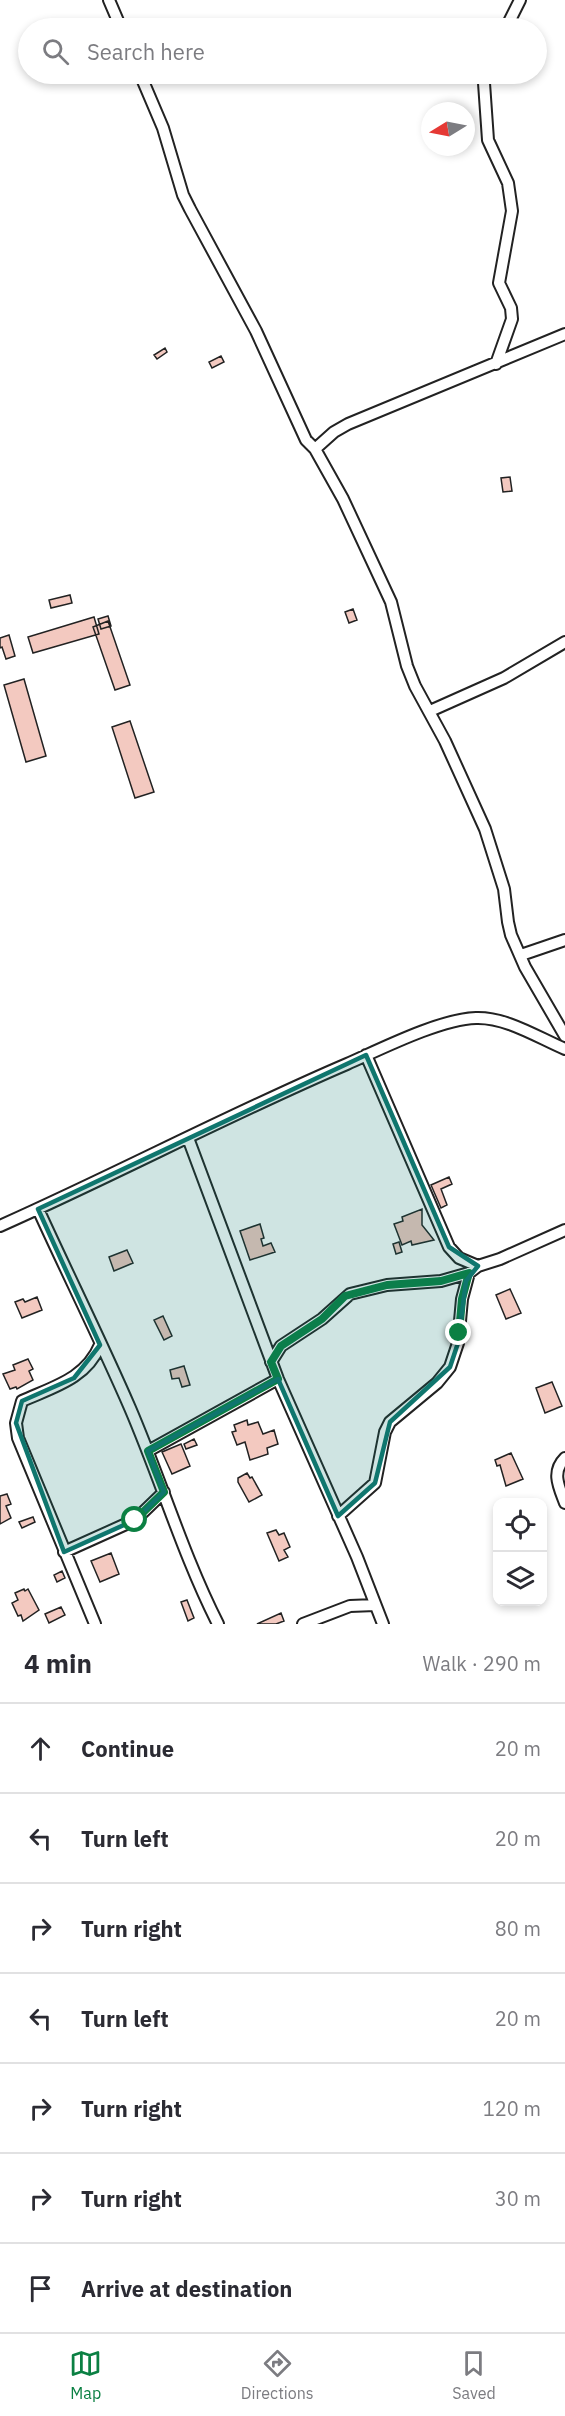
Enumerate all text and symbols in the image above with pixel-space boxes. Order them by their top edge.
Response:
search box [18,18,547,84]
icon: search [39,35,72,68]
text: Search here [87,37,205,66]
north arrow [421,102,475,156]
route end [445,1319,471,1345]
map controls [493,1498,547,1606]
button: locate [493,1498,547,1552]
route start [121,1506,147,1532]
button: layers [493,1552,547,1606]
text: 4 min [24,1646,92,1680]
text: Walk · 290 m [423,1650,541,1677]
icon: ahead [24,1732,57,1765]
text: Continue [81,1734,174,1763]
text: 20 m [495,1735,541,1762]
icon: left [24,1822,57,1855]
text: Turn left [81,1824,169,1853]
text: 20 m [495,1825,541,1852]
icon: right [24,1912,57,1945]
text: Turn right [81,1914,182,1943]
text: 80 m [495,1915,541,1942]
icon: left [24,2002,57,2035]
text: Turn left [81,2004,169,2033]
text: 20 m [495,2005,541,2032]
icon: right [24,2092,57,2125]
text: Turn right [81,2094,182,2123]
text: 120 m [483,2095,541,2122]
icon: right [24,2182,57,2215]
text: Turn right [81,2184,182,2213]
text: 30 m [495,2185,541,2212]
icon: arrive [24,2272,57,2305]
text: Arrive at destination [81,2274,292,2303]
tab: Map [69,2347,102,2403]
tab: Directions [241,2347,314,2403]
tab: Saved [452,2347,496,2403]

